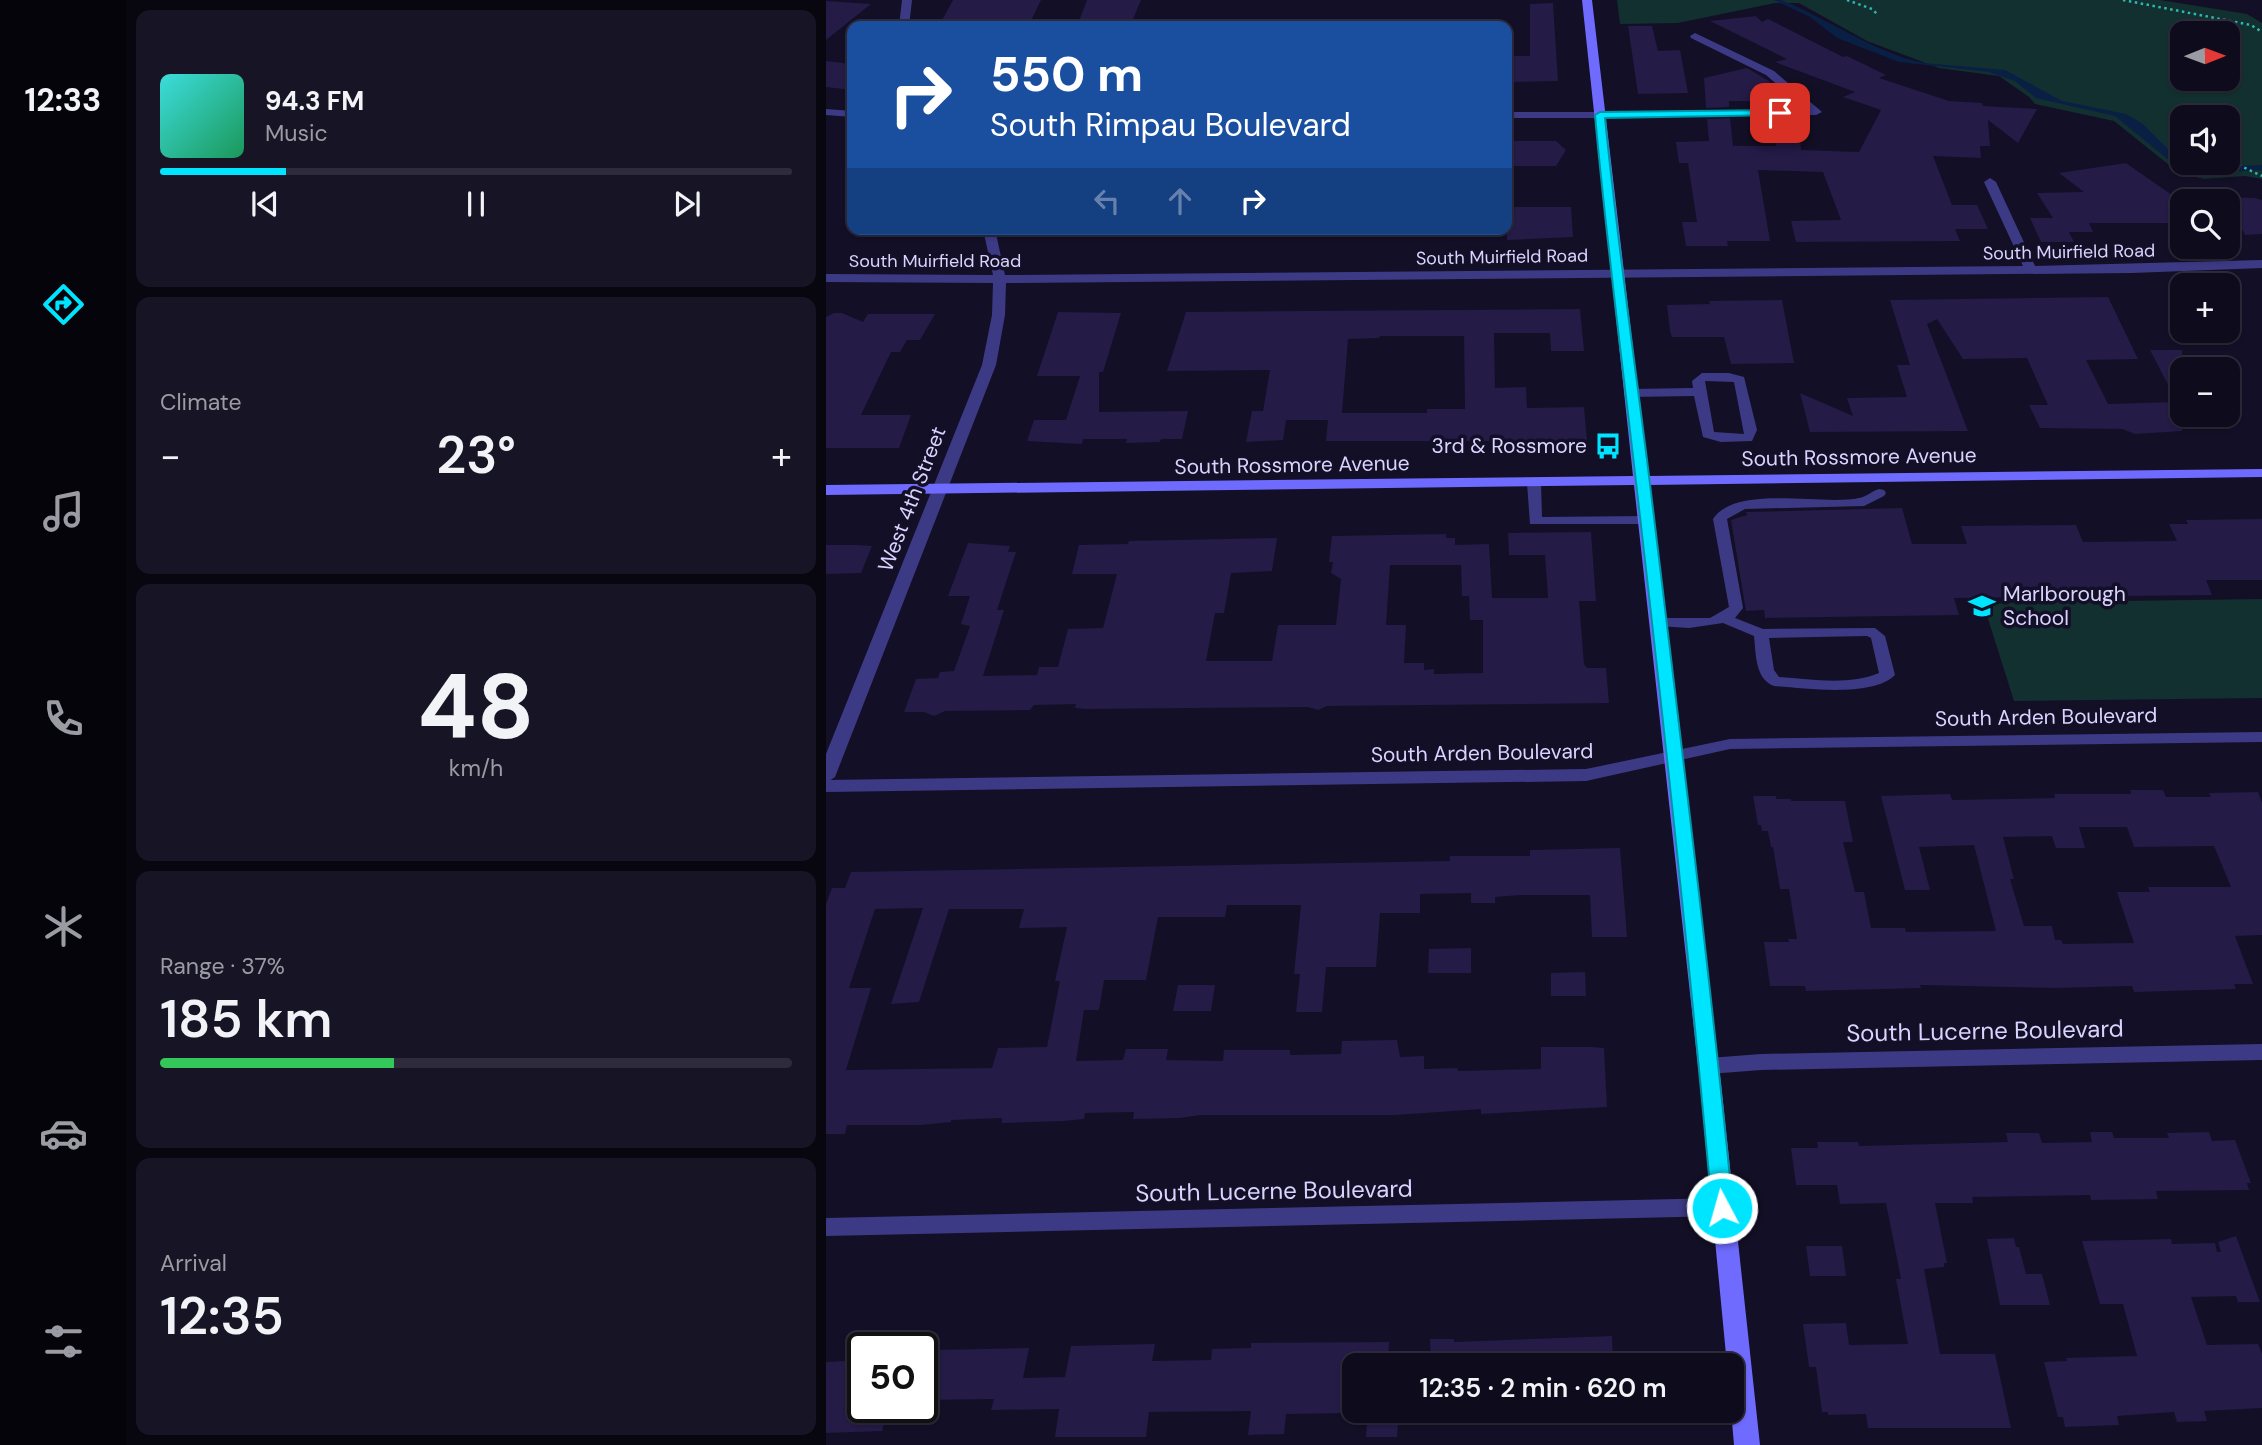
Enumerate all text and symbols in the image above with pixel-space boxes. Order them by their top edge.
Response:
north arrow [2170,21,2240,91]
map controls [2170,21,2240,427]
text: 550 m [990,42,1143,106]
icon: right [875,49,966,140]
text: 12:33 [25,79,101,121]
pin [1750,83,1810,143]
text: 94.3 FM [265,84,364,118]
icon: arrive [1761,94,1799,132]
text: South Rimpau Boulevard [990,104,1351,146]
button: sound [2170,105,2240,175]
text: Music [265,118,328,148]
icon: left [1088,182,1126,220]
icon: ahead [1161,182,1199,220]
icon: right [1234,182,1272,220]
icon: previous [246,185,284,223]
icon: pause [457,185,495,223]
icon: next [668,185,706,223]
button: search [2170,189,2240,259]
street label: South Muirfield Road [1983,238,2155,266]
street label: South Muirfield Road [1416,243,1588,271]
street label: South Muirfield Road [849,249,1021,273]
button: + [2170,273,2240,343]
icon: directions [39,280,88,329]
button: − [2170,357,2240,427]
text: Climate [160,387,242,417]
text: 23° [436,421,516,489]
street label: West 4th Street [871,422,953,576]
text: − [160,431,181,481]
text: + [771,431,792,481]
bus stop icon: 3rd & Rossmore [1593,431,1623,461]
place label: 3rd & Rossmore [1432,432,1587,460]
street label: South Rossmore Avenue [1741,441,1977,473]
street label: South Rossmore Avenue [1174,449,1410,481]
icon: music [39,487,88,536]
place label: Marlborough School [2003,580,2126,632]
school or university icon: Marlborough School [1967,591,1997,621]
text: 48 [418,648,534,766]
icon: phone [39,694,88,743]
street label: South Arden Boulevard [1935,701,2157,733]
street label: South Arden Boulevard [1371,737,1593,769]
text: km/h [449,753,503,783]
icon: climate [39,902,88,951]
text: Range · 37% [160,951,285,981]
text: 185 km [160,985,332,1053]
street label: South Lucerne Boulevard [1846,1013,2124,1048]
icon: car [39,1109,88,1158]
position arrow [1685,1171,1759,1245]
street label: South Lucerne Boulevard [1135,1173,1413,1208]
text: Arrival [160,1248,227,1278]
text: 12:35 [160,1282,284,1350]
icon: filters [39,1317,88,1366]
speed limit sign: 50 [847,1332,938,1423]
text: 12:35 · 2 min · 620 m [1419,1371,1667,1405]

